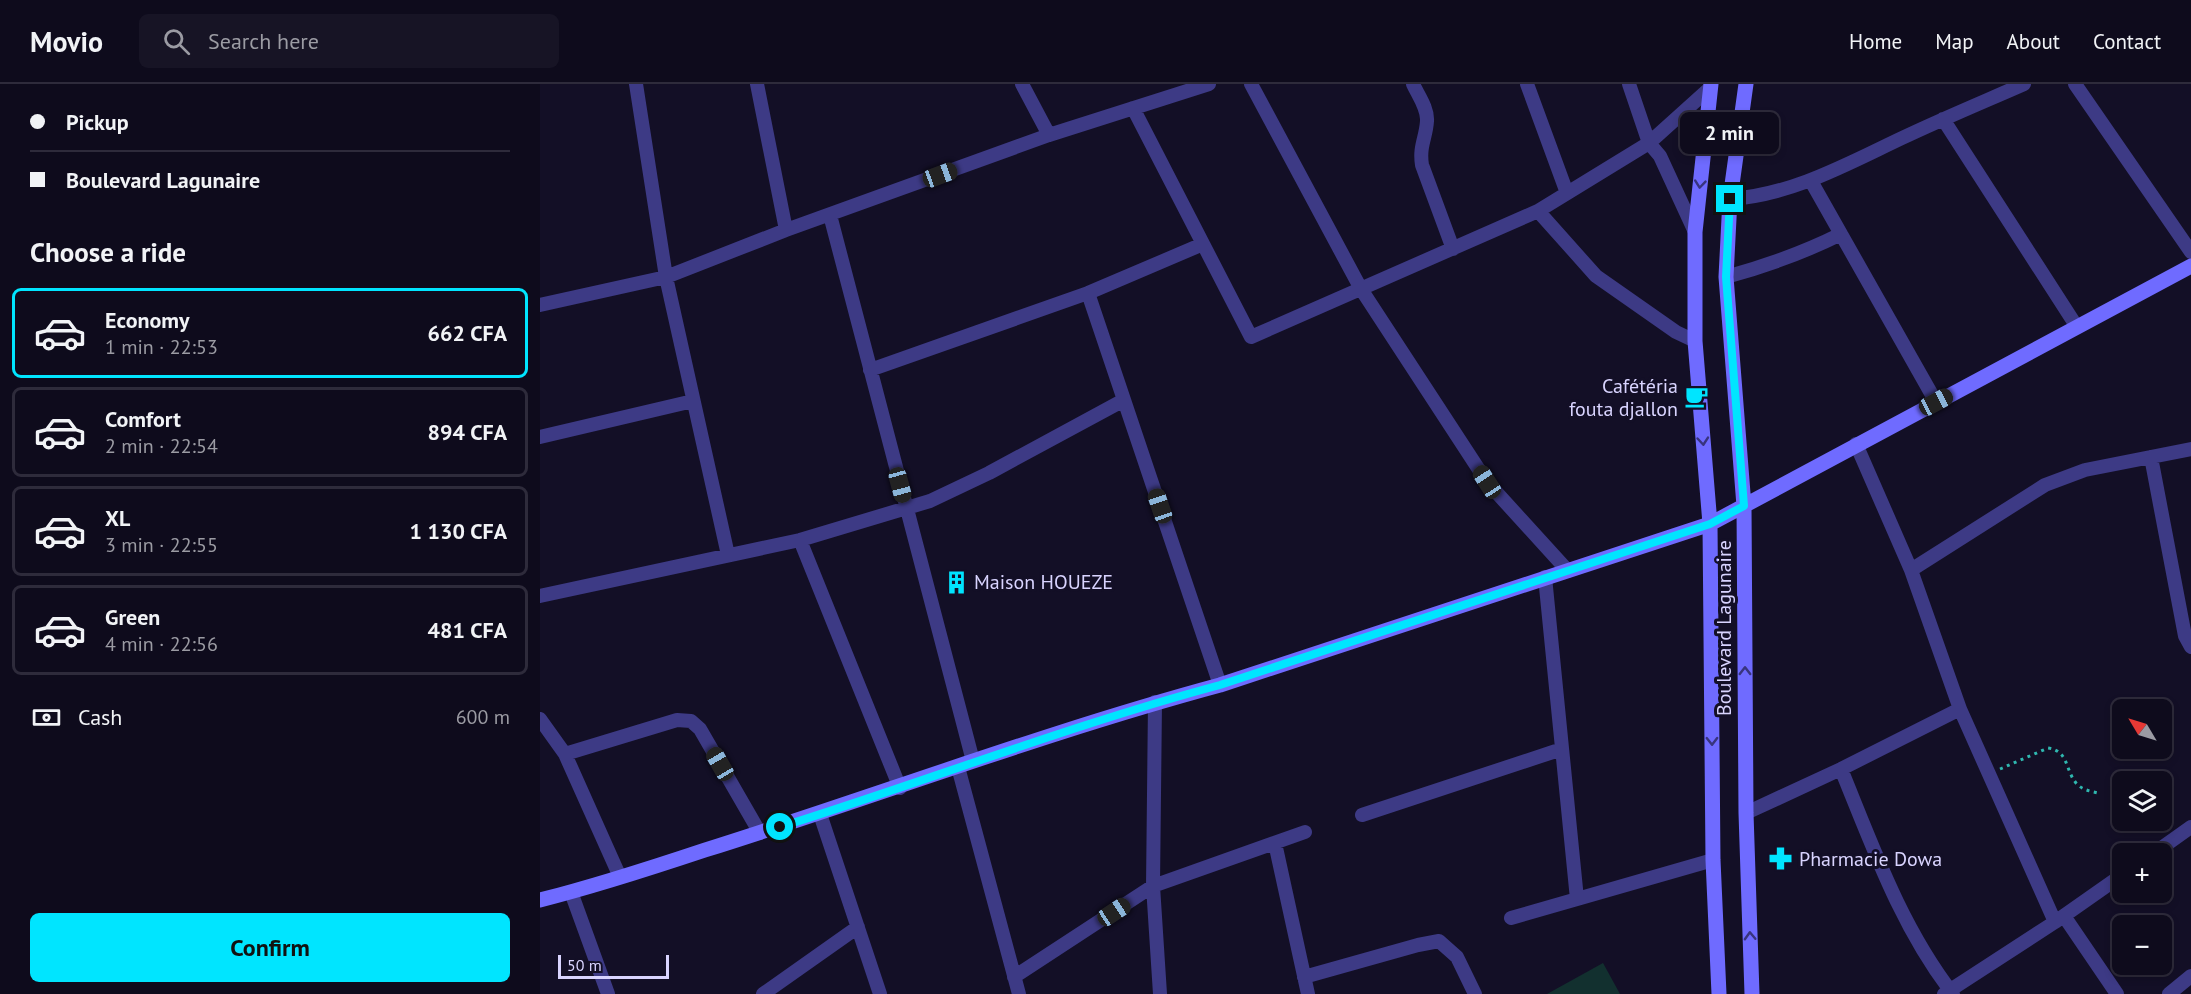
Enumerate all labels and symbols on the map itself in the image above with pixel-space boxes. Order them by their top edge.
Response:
callout: 2 min [1680,112,1780,154]
car [920,160,960,190]
one-way arrow [1694,179,1707,188]
route end [1716,185,1743,212]
place label: Cafétéria fouta djallon [1569,373,1678,422]
cafe icon: Cafétéria fouta djallon [1683,384,1709,410]
car [1916,386,1956,418]
one-way arrow [1696,437,1709,446]
car [1470,462,1504,502]
car [887,465,913,505]
car [1146,486,1174,526]
street label: Boulevard Lagunaire [1711,540,1737,716]
building icon: Maison HOUEZE [943,569,969,595]
place label: Maison HOUEZE [974,569,1113,595]
one-way arrow [1739,666,1751,675]
north arrow [2112,699,2172,759]
one-way arrow [1706,736,1718,745]
car [703,744,737,784]
route start [766,813,793,840]
pharmacy icon: Pharmacie Dowa [1768,846,1794,872]
place label: Pharmacie Dowa [1799,846,1942,872]
car [1094,895,1134,929]
one-way arrow [1744,931,1756,940]
scale bar [558,952,669,980]

